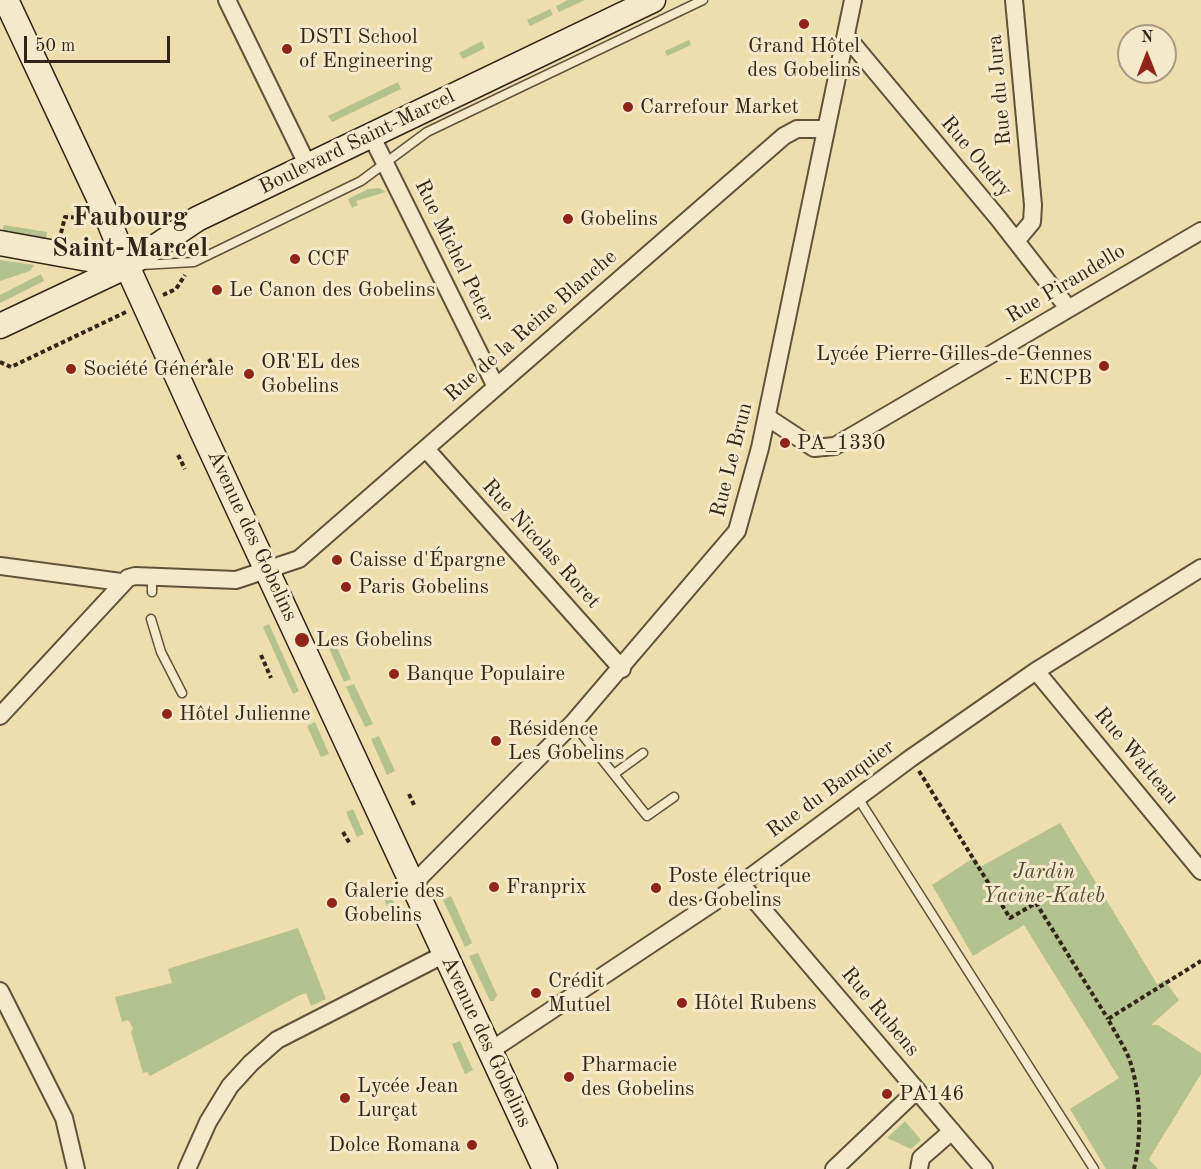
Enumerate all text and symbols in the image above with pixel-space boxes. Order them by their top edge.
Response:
marker: Grand Hôtel des Gobelins [797,17,811,31]
scale bar [27,24,172,62]
place label: DSTI School of Engineering [299,24,433,74]
north arrow [1117,24,1177,84]
text: N [1141,30,1153,46]
place label: Grand Hôtel des Gobelins [747,33,861,83]
street label: Rue du Jura [983,33,1017,147]
text: 50 m [35,37,75,55]
marker: DSTI School of Engineering [280,42,294,56]
street label: Boulevard Saint-Marcel [255,84,459,200]
place label: Carrefour Market [640,94,799,120]
marker: Carrefour Market [621,100,635,114]
street label: Rue Oudry [935,111,1017,203]
street label: Rue Michel Peter [409,176,499,326]
district label: Faubourg Saint-Marcel [52,202,208,265]
place label: Gobelins [580,206,658,232]
marker: Gobelins [561,212,575,226]
street label: Rue Pirandello [1002,239,1130,329]
street label: Rue de la Reine Blanche [440,244,622,408]
place label: CCF [307,246,349,272]
marker: CCF [288,252,302,266]
place label: Le Canon des Gobelins [229,277,435,303]
marker: Le Canon des Gobelins [210,283,224,297]
place label: Lycée Pierre-Gilles-de-Gennes - ENCPB [816,341,1092,391]
place label: OR'EL des Gobelins [261,349,360,399]
place label: Société Générale [83,356,234,382]
marker: Lycée Pierre-Gilles-de-Gennes - ENCPB [1097,359,1111,373]
marker: Société Générale [64,362,78,376]
marker: OR'EL des Gobelins [242,367,256,381]
street label: Rue Le Brun [706,400,758,520]
place label: PA_1330 [797,430,885,456]
marker: PA_1330 [778,436,792,450]
street label: Avenue des Gobelins [201,446,303,626]
street label: Rue Nicolas Roret [476,474,606,614]
place label: Caisse d'Épargne [349,547,506,573]
marker: Caisse d'Épargne [330,553,344,567]
place label: Paris Gobelins [358,574,489,600]
marker: Paris Gobelins [339,580,353,594]
place label: Les Gobelins [316,627,432,653]
marker: Les Gobelins [293,631,311,649]
place label: Banque Populaire [406,661,565,687]
marker: Banque Populaire [387,667,401,681]
place label: Hôtel Julienne [179,701,310,727]
street label: Rue Watteau [1088,702,1184,810]
marker: Hôtel Julienne [160,707,174,721]
place label: Résidence Les Gobelins [508,716,624,766]
marker: Résidence Les Gobelins [489,734,503,748]
street label: Rue du Banquier [762,734,900,844]
park label: Jardin Yacine-Kateb [983,859,1105,909]
place label: Poste électrique des Gobelins [668,863,811,913]
place label: Franprix [506,874,587,900]
place label: Galerie des Gobelins [344,878,444,928]
marker: Franprix [487,880,501,894]
marker: Poste électrique des Gobelins [649,881,663,895]
marker: Galerie des Gobelins [325,896,339,910]
street label: Avenue des Gobelins [435,952,537,1132]
street label: Rue Rubens [835,962,925,1062]
place label: Crédit Mutuel [548,968,611,1018]
marker: Crédit Mutuel [529,986,543,1000]
place label: Hôtel Rubens [694,990,817,1016]
marker: Hôtel Rubens [675,996,689,1010]
place label: Pharmacie des Gobelins [581,1052,694,1102]
marker: Pharmacie des Gobelins [562,1070,576,1084]
place label: Lycée Jean Lurçat [357,1073,458,1123]
place label: PA146 [899,1081,964,1107]
marker: PA146 [880,1087,894,1101]
marker: Lycée Jean Lurçat [338,1091,352,1105]
place label: Dolce Romana [329,1132,460,1158]
marker: Dolce Romana [465,1138,479,1152]

